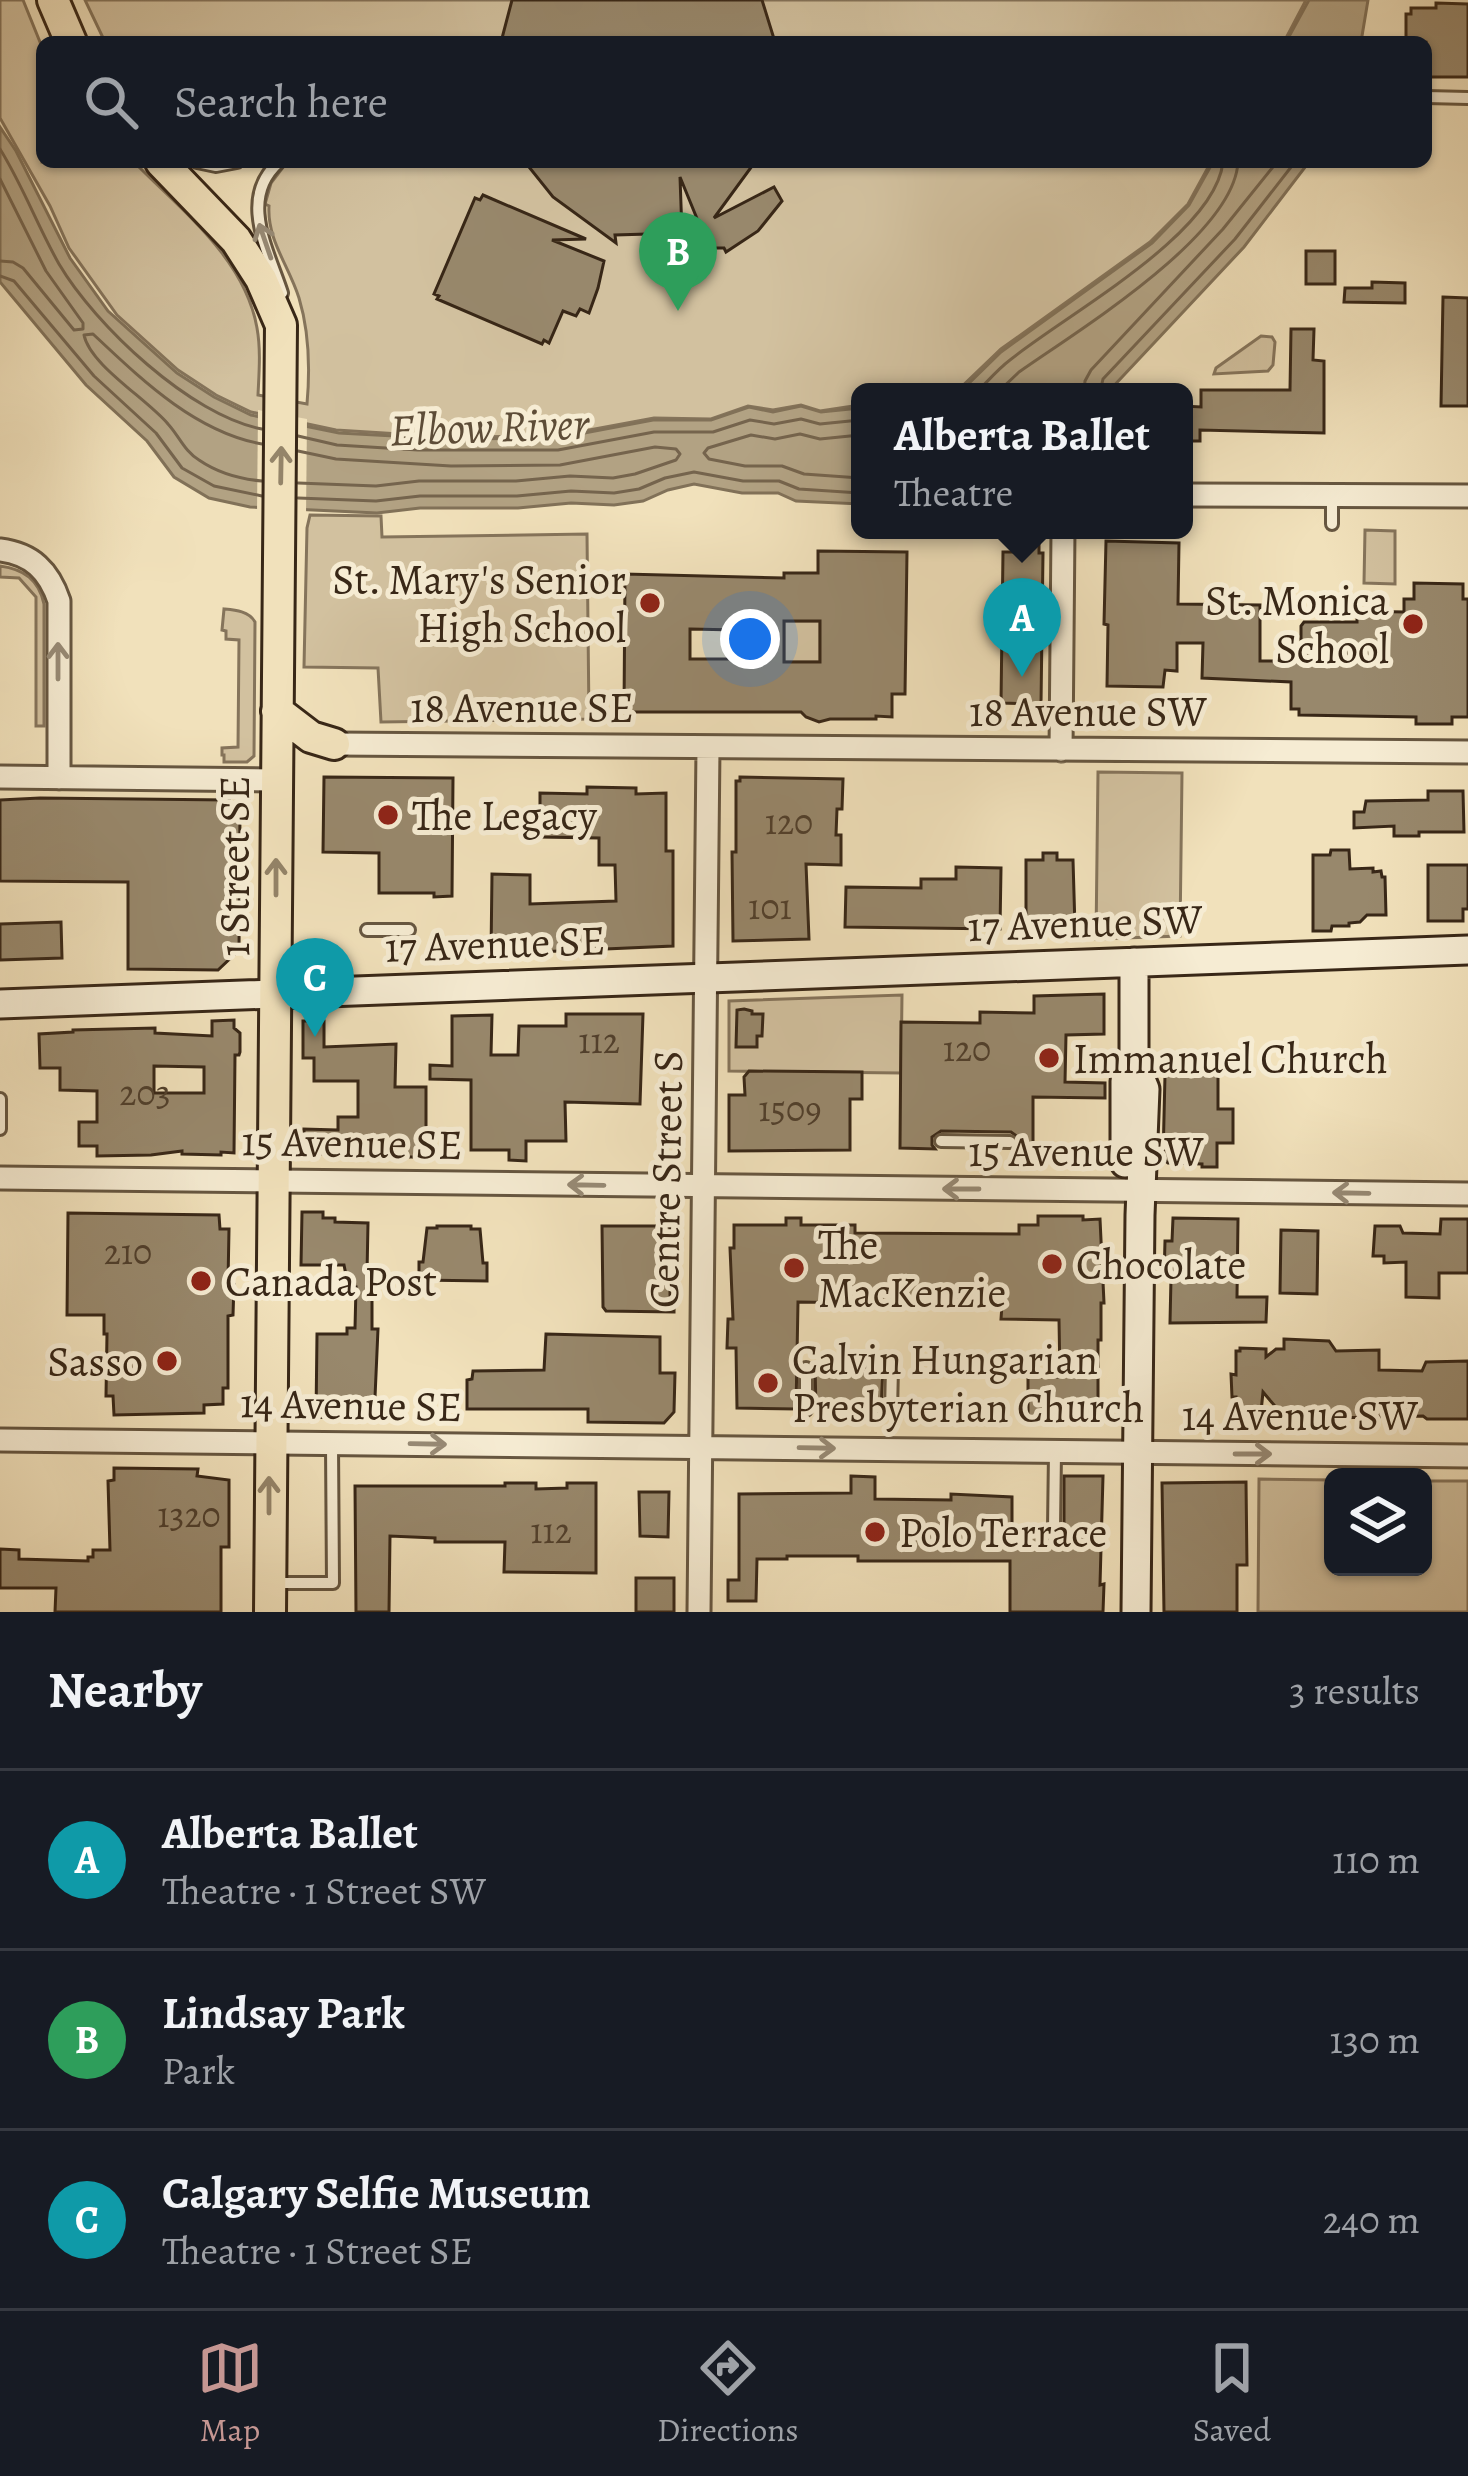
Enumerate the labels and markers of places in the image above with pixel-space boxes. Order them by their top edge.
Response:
pin: B [639,212,717,311]
place label: St. Mary's Senior High School [332,551,626,656]
place label: St. Monica School [1205,572,1389,677]
pin: A [983,578,1061,677]
marker: St. Mary's Senior High School [637,590,663,616]
marker: St. Monica School [1400,611,1426,637]
place label: The Legacy [412,787,598,844]
marker: The Legacy [375,802,401,828]
pin: C [276,938,354,1037]
place label: Immanuel Church [1073,1030,1388,1087]
marker: Immanuel Church [1036,1045,1062,1071]
place label: The MacKenzie [818,1216,1006,1321]
place label: Chocolate [1076,1236,1246,1293]
marker: Chocolate [1039,1251,1065,1277]
place label: Canada Post [225,1253,437,1310]
marker: The MacKenzie [781,1255,807,1281]
marker: Canada Post [188,1268,214,1294]
place label: Calvin Hungarian Presbyterian Church [792,1331,1144,1436]
place label: Sasso [47,1333,143,1390]
marker: Sasso [154,1348,180,1374]
marker: Calvin Hungarian Presbyterian Church [755,1370,781,1396]
place label: Polo Terrace [899,1504,1107,1561]
marker: Polo Terrace [862,1519,888,1545]

